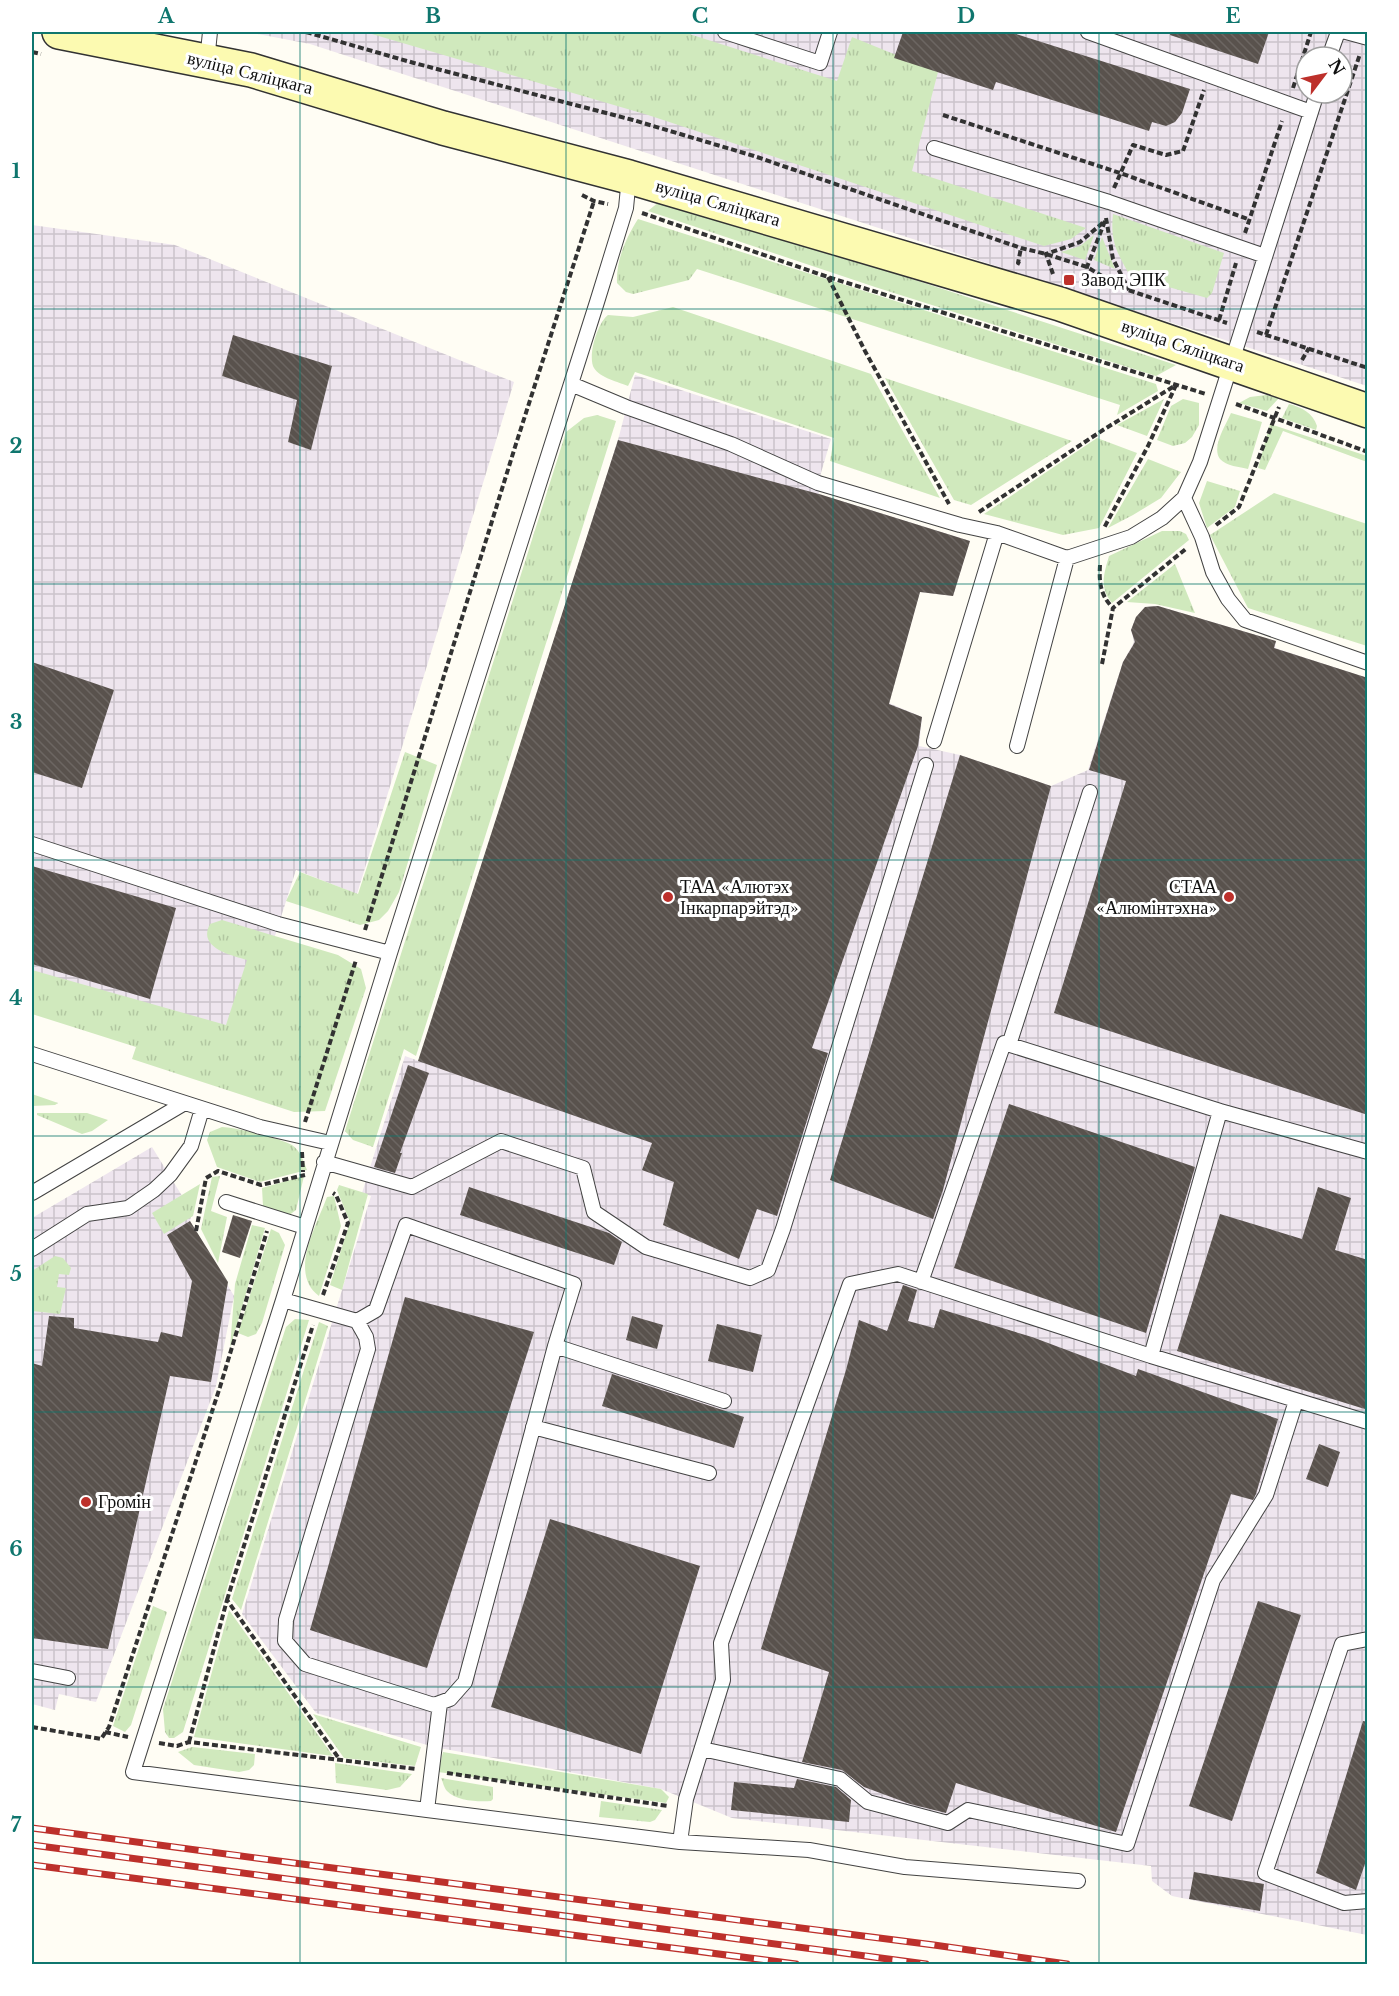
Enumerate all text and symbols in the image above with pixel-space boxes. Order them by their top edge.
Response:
text: A [157,4,175,28]
text: B [425,4,441,28]
text: C [692,4,708,28]
text: D [957,4,975,28]
text: E [1225,4,1241,28]
north arrow [1294,45,1354,105]
street label: вуліца Сяліцкага [185,47,315,99]
text: N [1324,55,1349,79]
text: 1 [12,159,21,183]
street label: вуліца Сяліцкага [653,175,783,231]
place label: Завод ЭПК [1081,269,1167,291]
marker: Завод ЭПК [1062,273,1076,287]
street label: вуліца Сяліцкага [1119,315,1247,377]
text: 2 [9,434,23,458]
text: 3 [10,710,22,734]
place label: ТАА «Алютэх Інкарпарэйтэд» [680,876,799,919]
place label: СТАА «Алюмінтэхна» [1096,876,1217,919]
marker: ТАА «Алютэх Інкарпарэйтэд» [661,890,675,904]
marker: СТАА «Алюмінтэхна» [1222,890,1236,904]
text: 4 [9,986,23,1010]
text: 5 [10,1262,22,1286]
place label: Громін [98,1491,151,1513]
marker: Громін [79,1495,93,1509]
text: 6 [9,1537,23,1561]
text: 7 [11,1813,22,1837]

